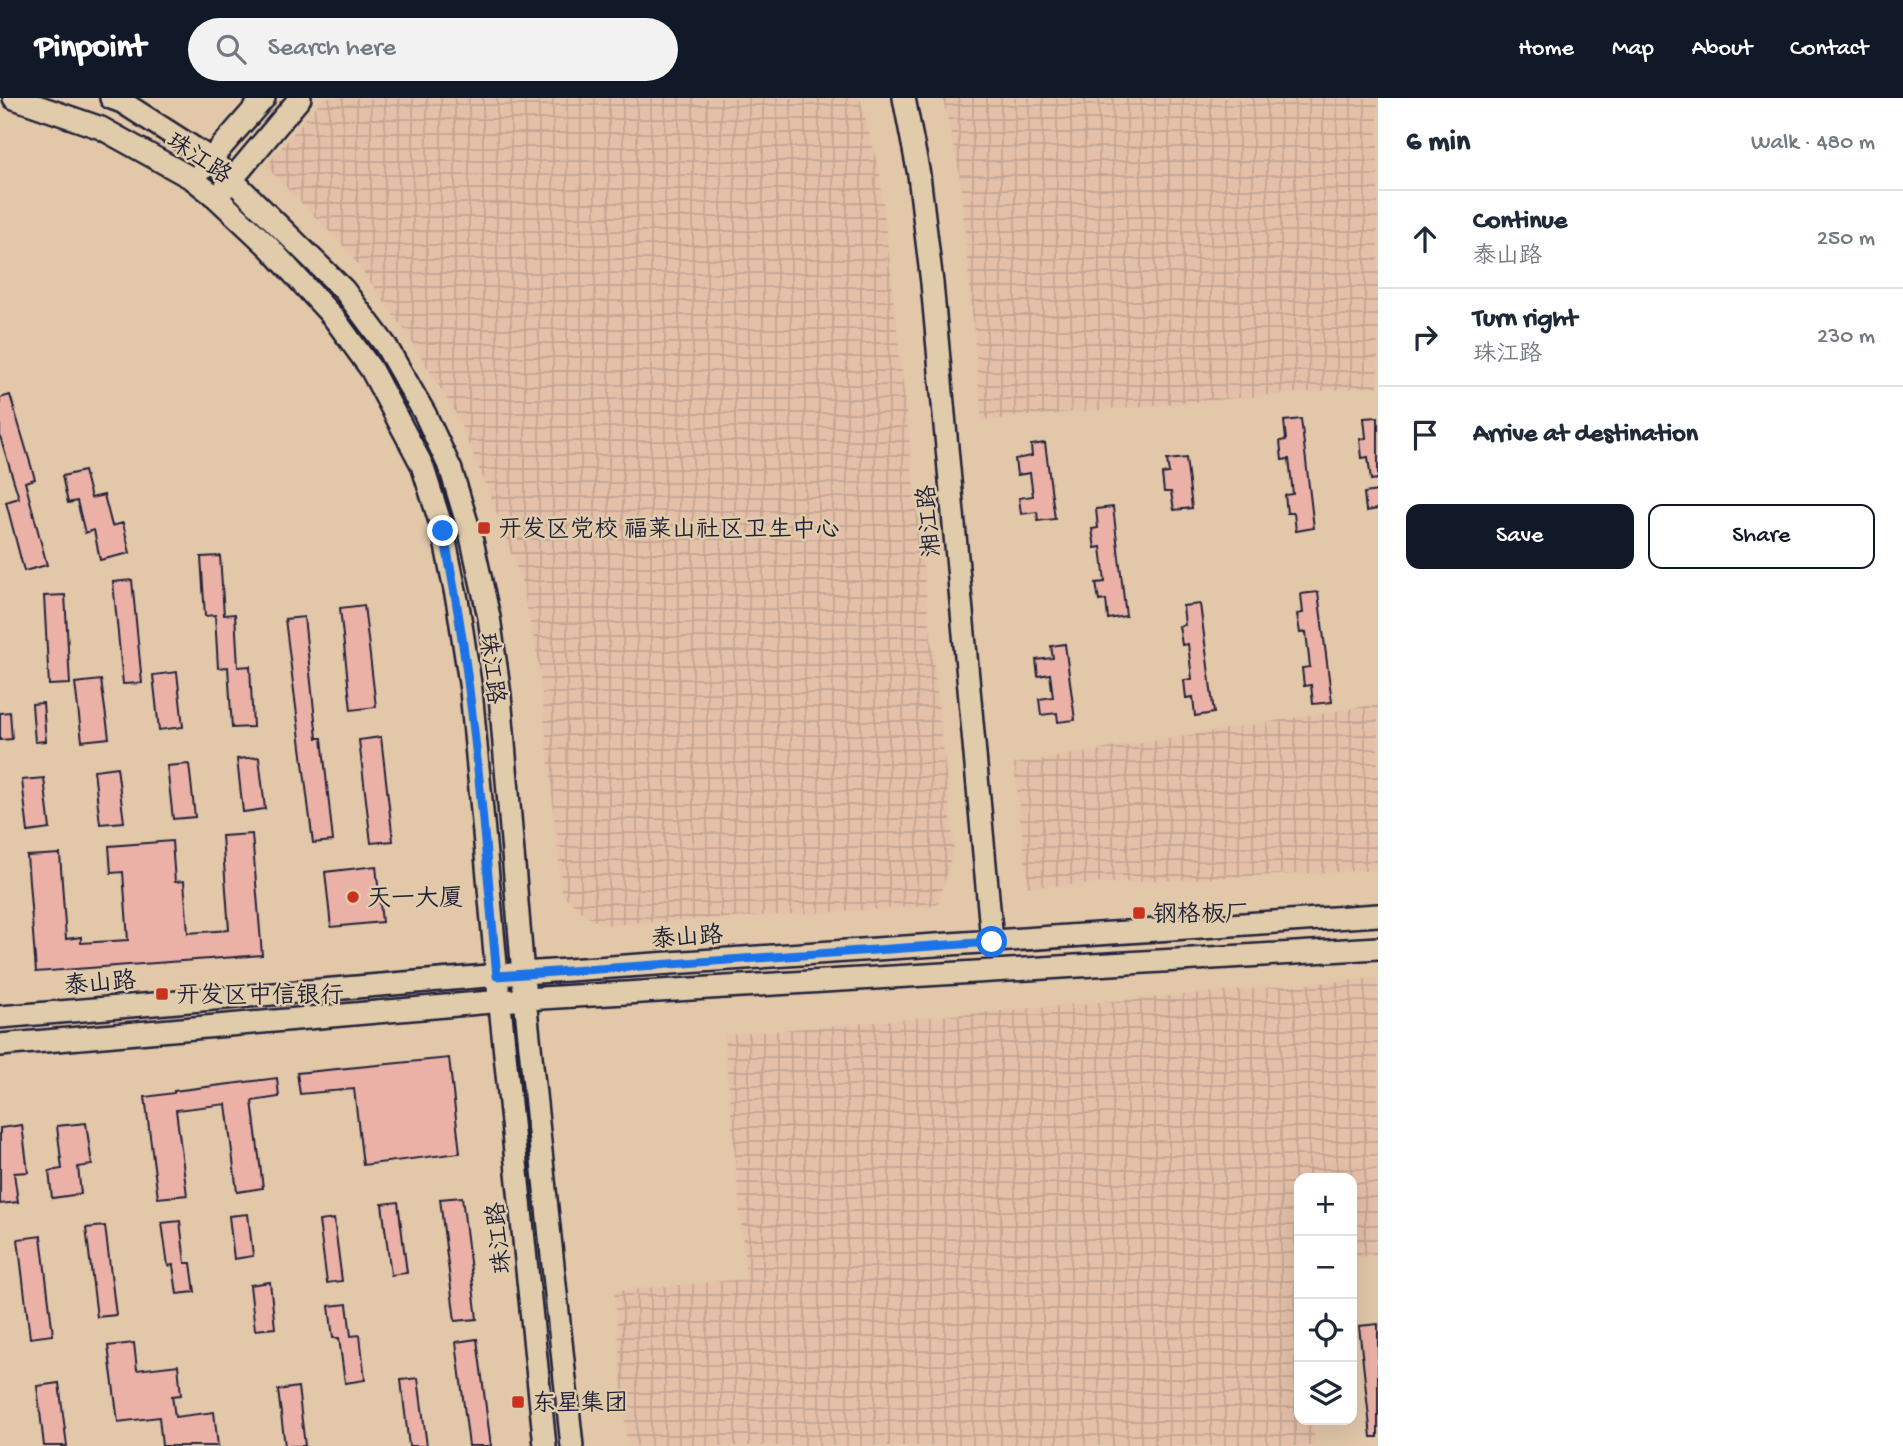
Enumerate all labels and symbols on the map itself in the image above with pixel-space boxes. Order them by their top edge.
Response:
street label: 珠江路 [160,126,237,192]
street label: 湘江路 [912,484,949,558]
route end [427,515,458,546]
place label: 开发区党校 福莱山社区卫生中心 [498,516,840,546]
marker: 开发区党校 福莱山社区卫生中心 [476,520,492,536]
street label: 珠江路 [471,631,510,706]
place label: 天一大厦 [367,886,463,915]
marker: 天一大厦 [345,889,361,905]
place label: 钢格板厂 [1153,901,1249,931]
marker: 钢格板厂 [1131,905,1147,921]
street label: 泰山路 [650,921,724,956]
route start [976,926,1007,957]
street label: 泰山路 [63,966,137,1003]
place label: 开发区中信银行 [176,982,344,1012]
marker: 开发区中信银行 [154,986,170,1002]
street label: 珠江路 [481,1200,520,1275]
place label: 东星集团 [532,1390,628,1420]
marker: 东星集团 [510,1394,526,1410]

